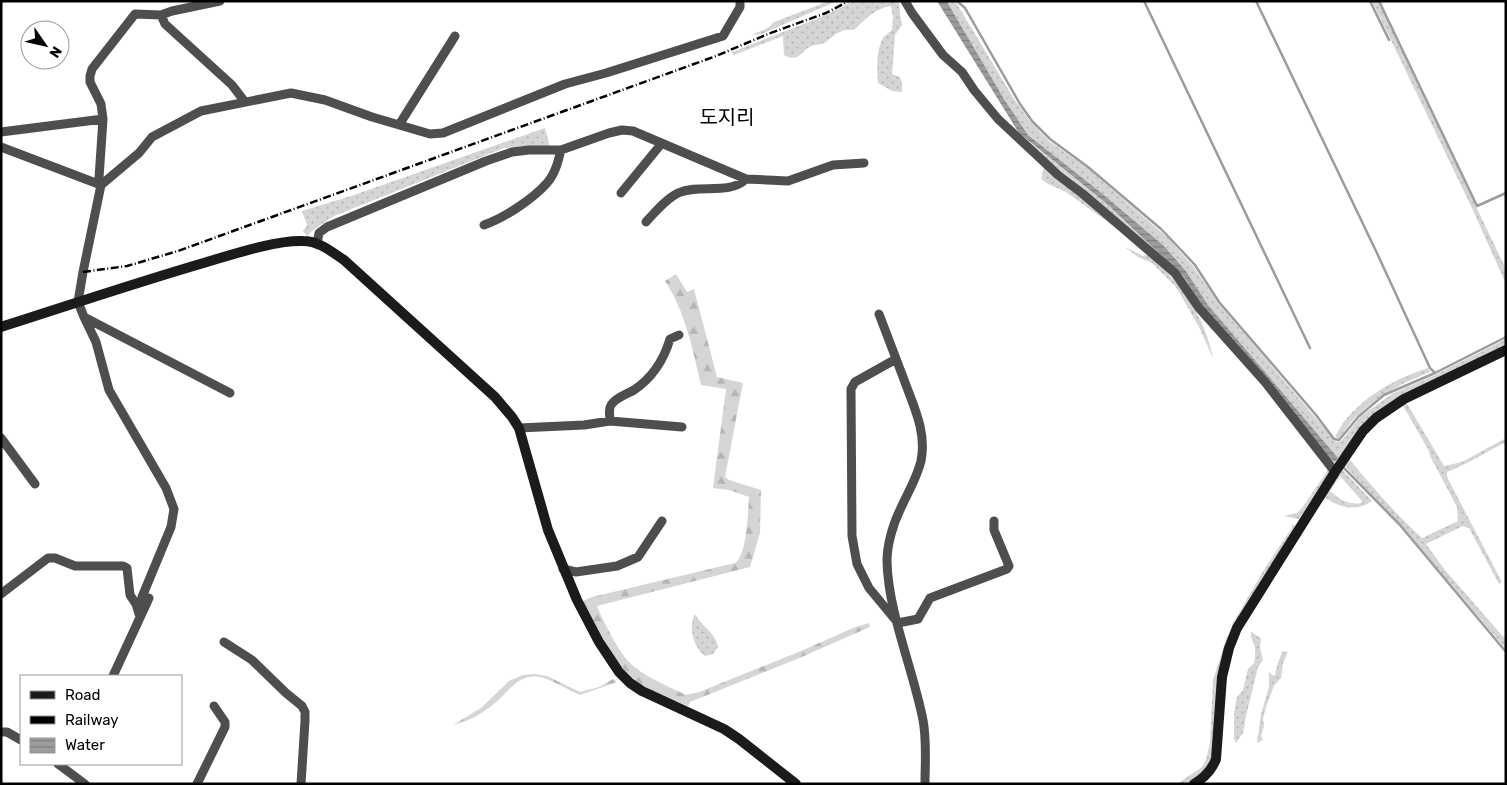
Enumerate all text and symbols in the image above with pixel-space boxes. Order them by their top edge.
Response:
north arrow [20,20,70,70]
text: N [45,43,65,61]
district label: 도지리 [699,105,755,129]
legend [20,675,182,765]
text: Road [65,686,101,704]
text: Railway [65,711,119,729]
text: Water [65,736,105,754]

